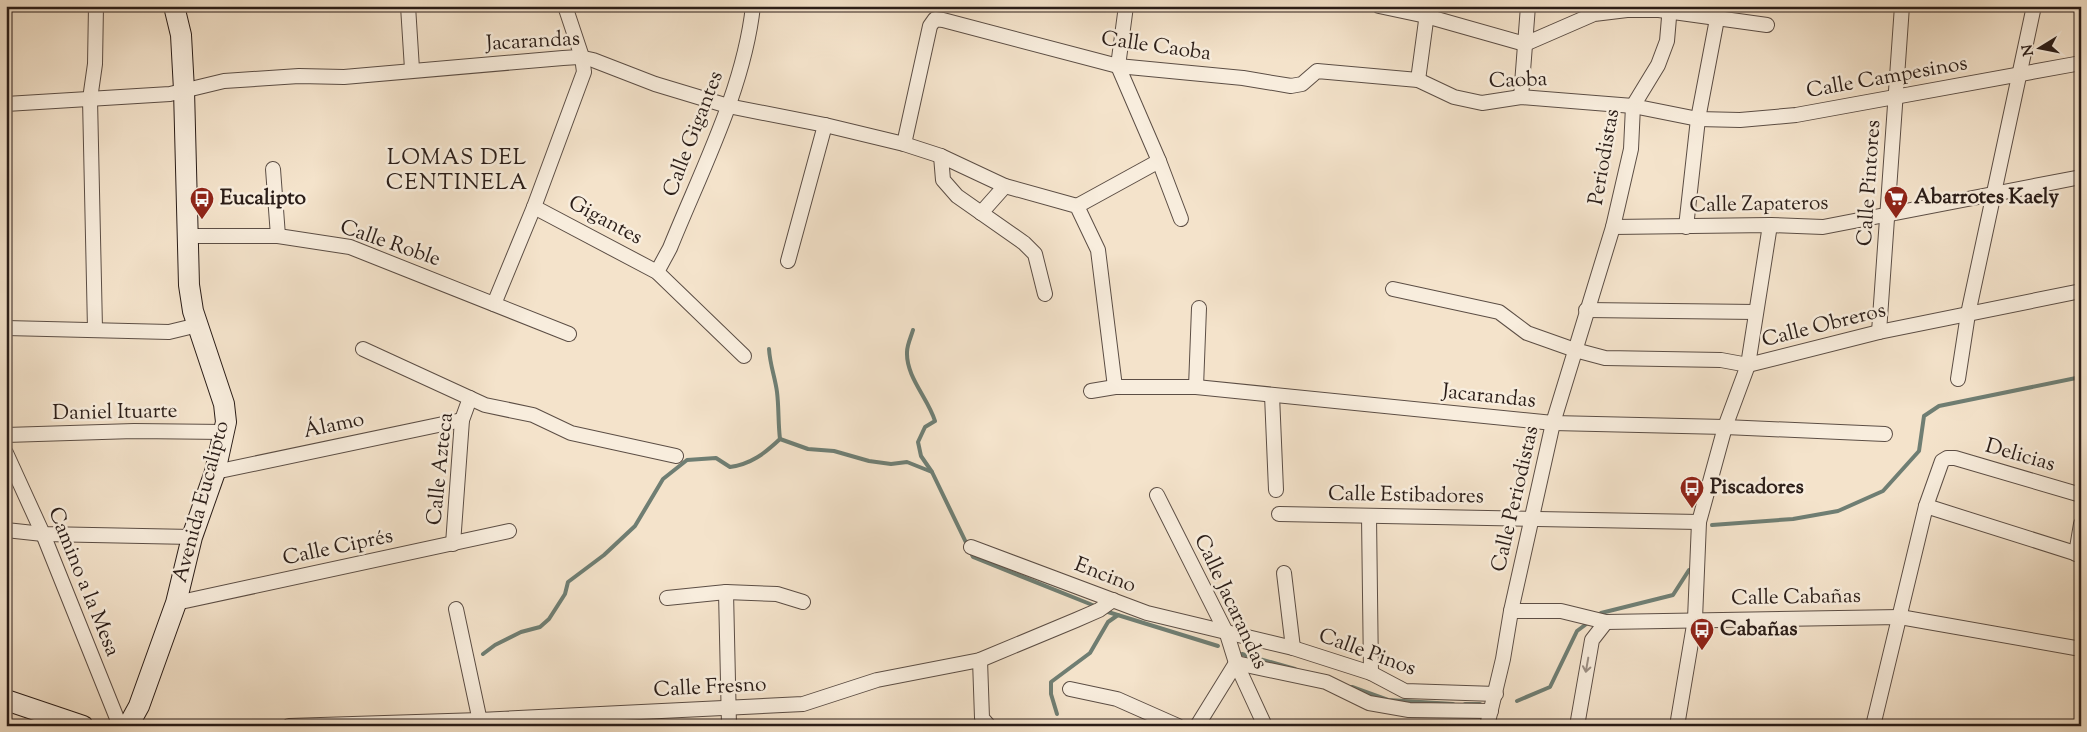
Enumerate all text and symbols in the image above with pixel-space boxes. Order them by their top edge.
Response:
north arrow [2014,22,2064,72]
street label: Calle Caoba [1099,24,1213,70]
street label: Jacarandas [484,25,581,59]
text: N [2018,43,2040,57]
street label: Calle Campesinos [1804,49,1970,107]
street label: Caoba [1488,65,1548,97]
street label: Calle Gigantes [656,67,732,201]
street label: Periodistas [1582,107,1628,207]
street label: Calle Pintores [1851,119,1889,247]
district label: LOMAS DEL CENTINELA [386,143,528,200]
place label: Abarrotes Kaely [1914,183,2059,213]
place label: Eucalipto [220,184,306,214]
supermarket icon: Abarrotes Kaely [1883,185,1909,219]
bus stop icon: Eucalipto [189,186,215,220]
street label: Gigantes [562,189,648,253]
street label: Calle Zapateros [1689,189,1829,221]
street label: Calle Roble [336,213,444,275]
street label: Calle Obreros [1759,296,1889,356]
street label: Jacarandas [1440,377,1537,417]
street label: Daniel Ituarte [52,397,178,429]
street label: Álamo [301,405,367,447]
street label: Calle Azteca [420,411,462,527]
street label: Avenida Eucalipto [166,418,238,586]
street label: Calle Periodistas [1485,423,1547,575]
street label: Delicias [1982,432,2058,480]
place label: Piscadores [1710,473,1804,503]
bus stop icon: Piscadores [1679,475,1705,509]
street label: Calle Estibadores [1328,480,1484,512]
street label: Camino a la Mesa [39,503,127,661]
street label: Calle Ciprés [280,522,396,574]
street label: Calle Jacarandas [1186,530,1274,674]
street label: Encino [1070,551,1140,601]
street label: Calle Cabañas [1731,582,1861,614]
place label: Cabañas [1720,615,1798,645]
bus stop icon: Cabañas [1689,617,1715,651]
street label: Calle Pinos [1314,622,1420,684]
one-way arrow [1582,657,1592,673]
street label: Calle Fresno [653,670,767,706]

